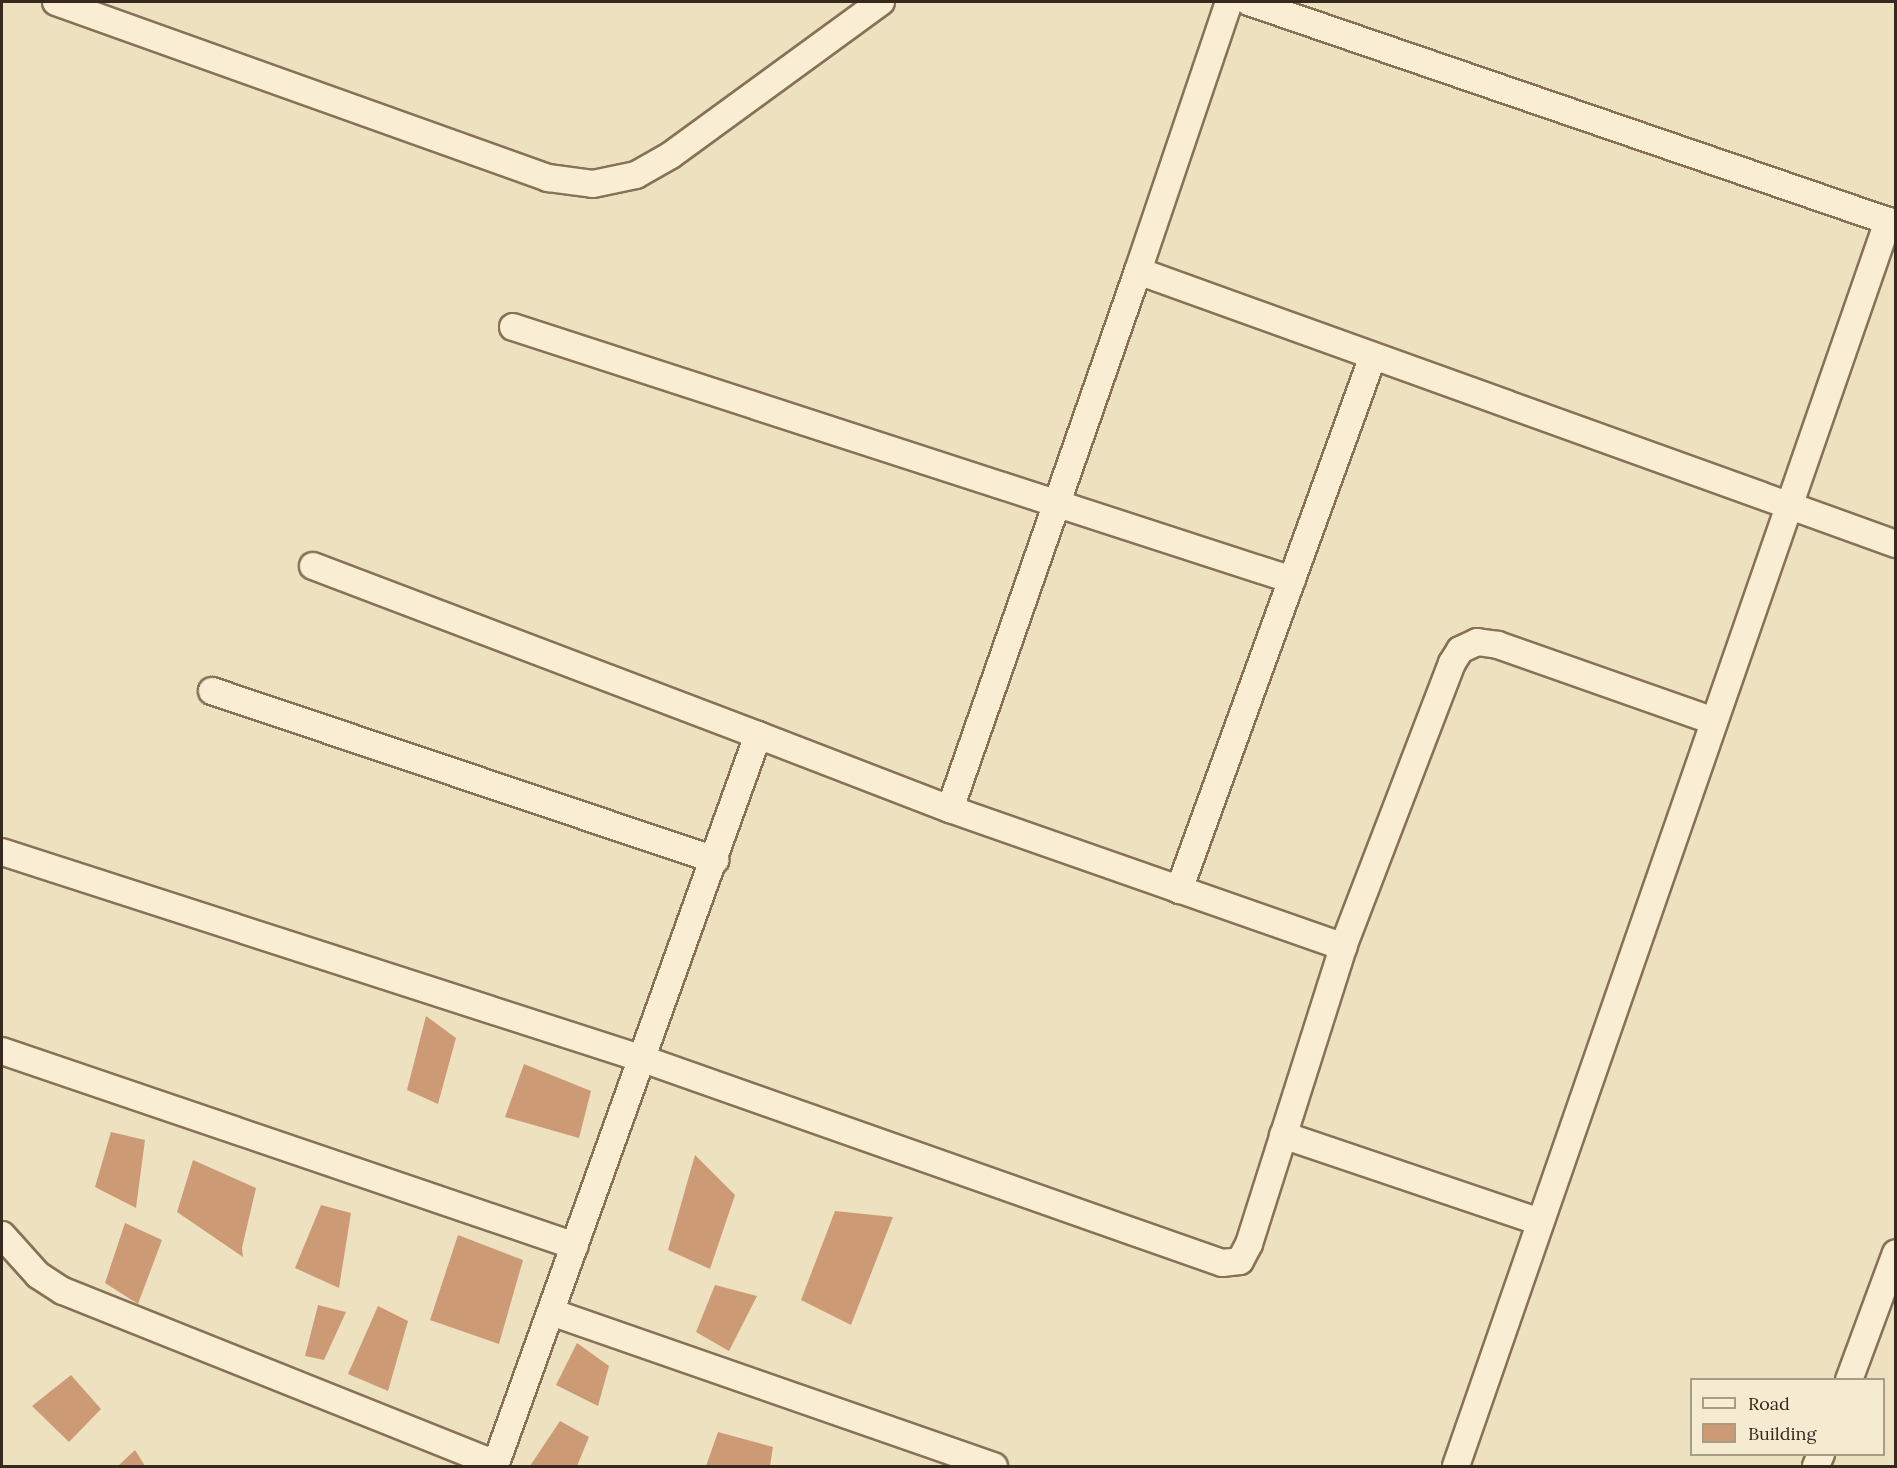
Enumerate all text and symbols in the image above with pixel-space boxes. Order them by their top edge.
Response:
legend [1690,1378,1885,1456]
text: Road [1748,1392,1790,1415]
text: Building [1748,1422,1816,1445]

